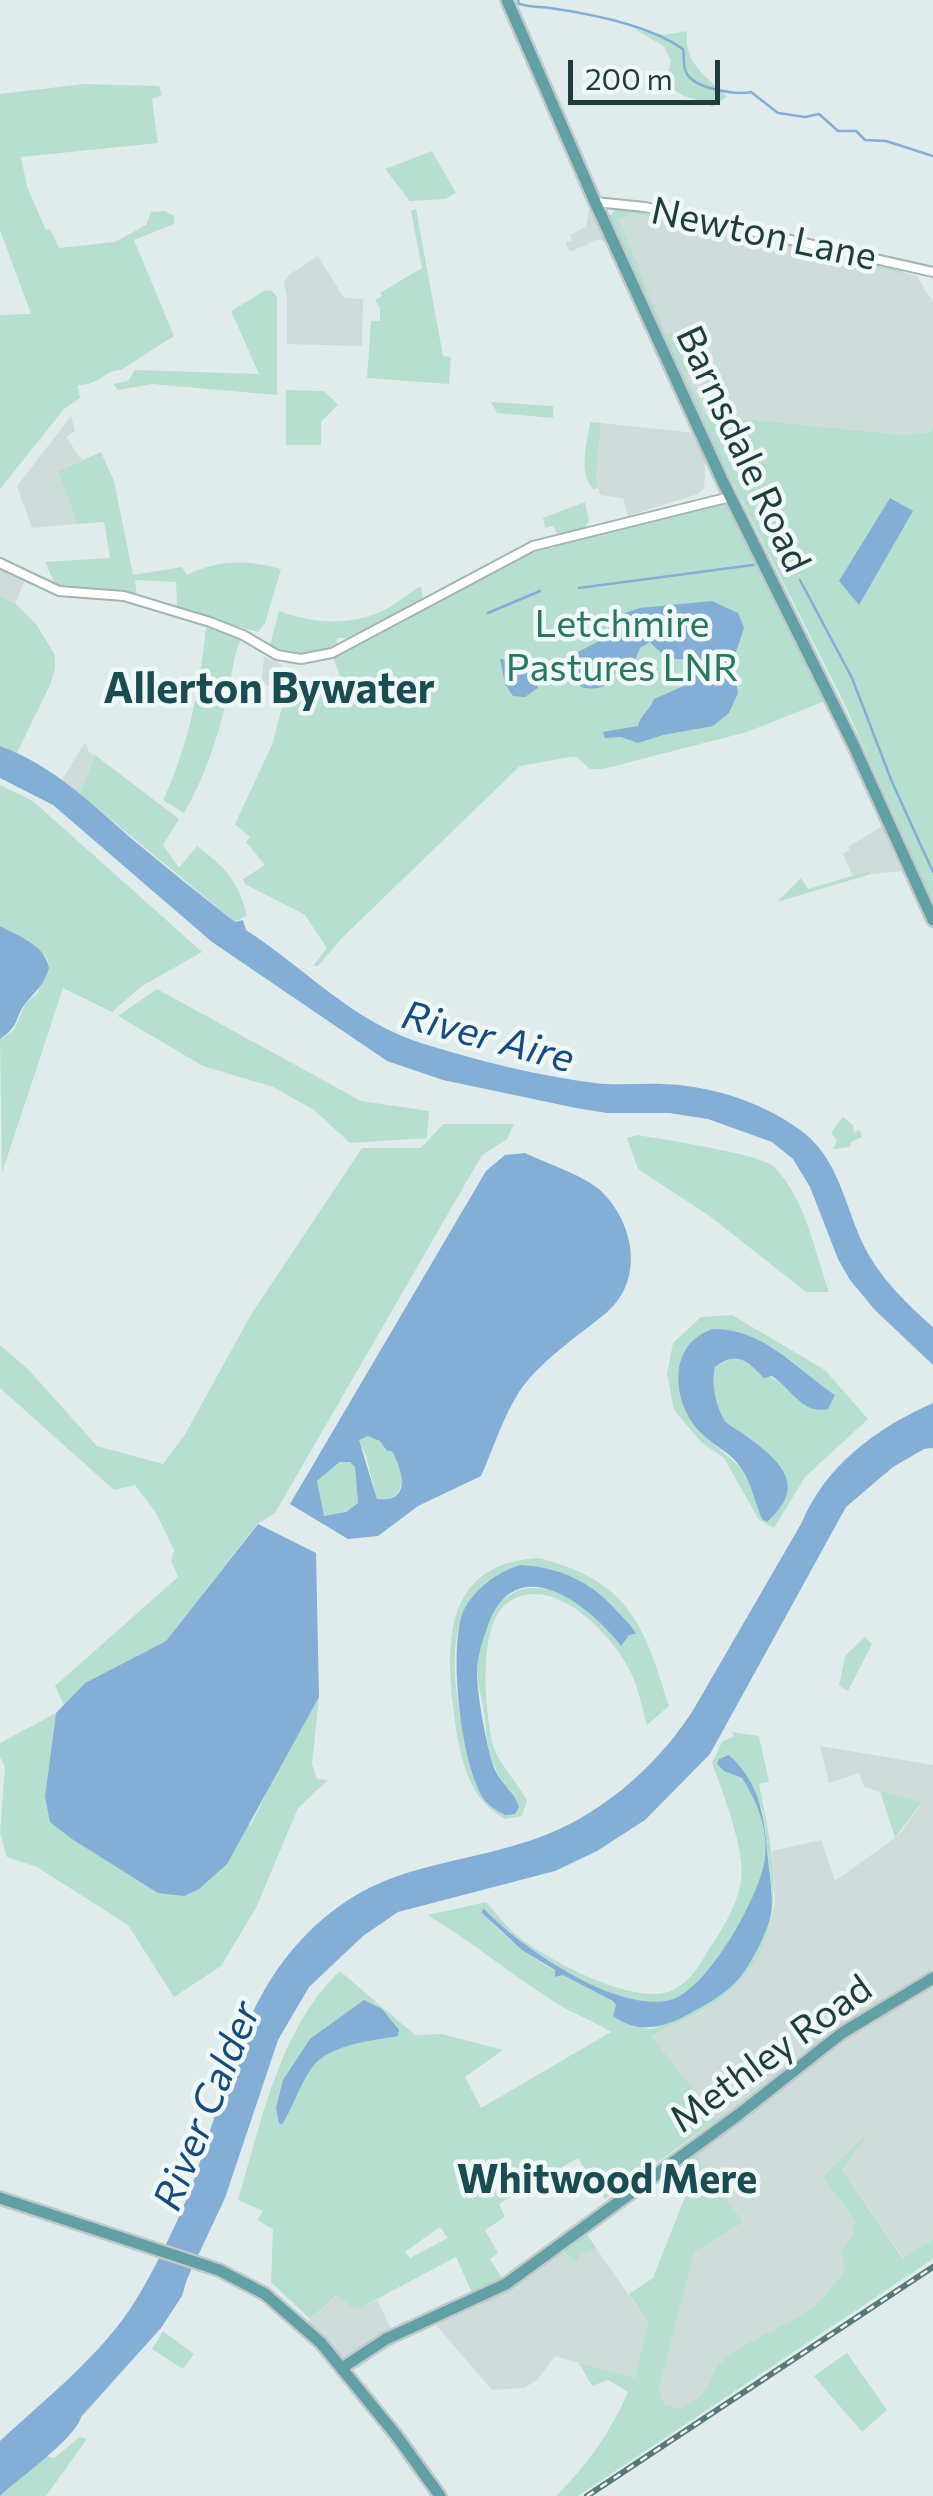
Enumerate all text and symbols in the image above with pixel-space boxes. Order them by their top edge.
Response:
scale bar [573,40,726,102]
text: 200 m [585,59,673,96]
street label: Newton Lane [647,188,881,280]
street label: Barnsdale Road [666,319,820,579]
park label: Letchmire Pastures LNR [506,601,738,690]
district label: Allerton Bywater [103,664,435,714]
water label: River Aire [397,991,579,1083]
street label: Methley Road [661,1966,881,2142]
water label: River Calder [143,1995,271,2217]
district label: Whitwood Mere [457,2156,757,2204]

